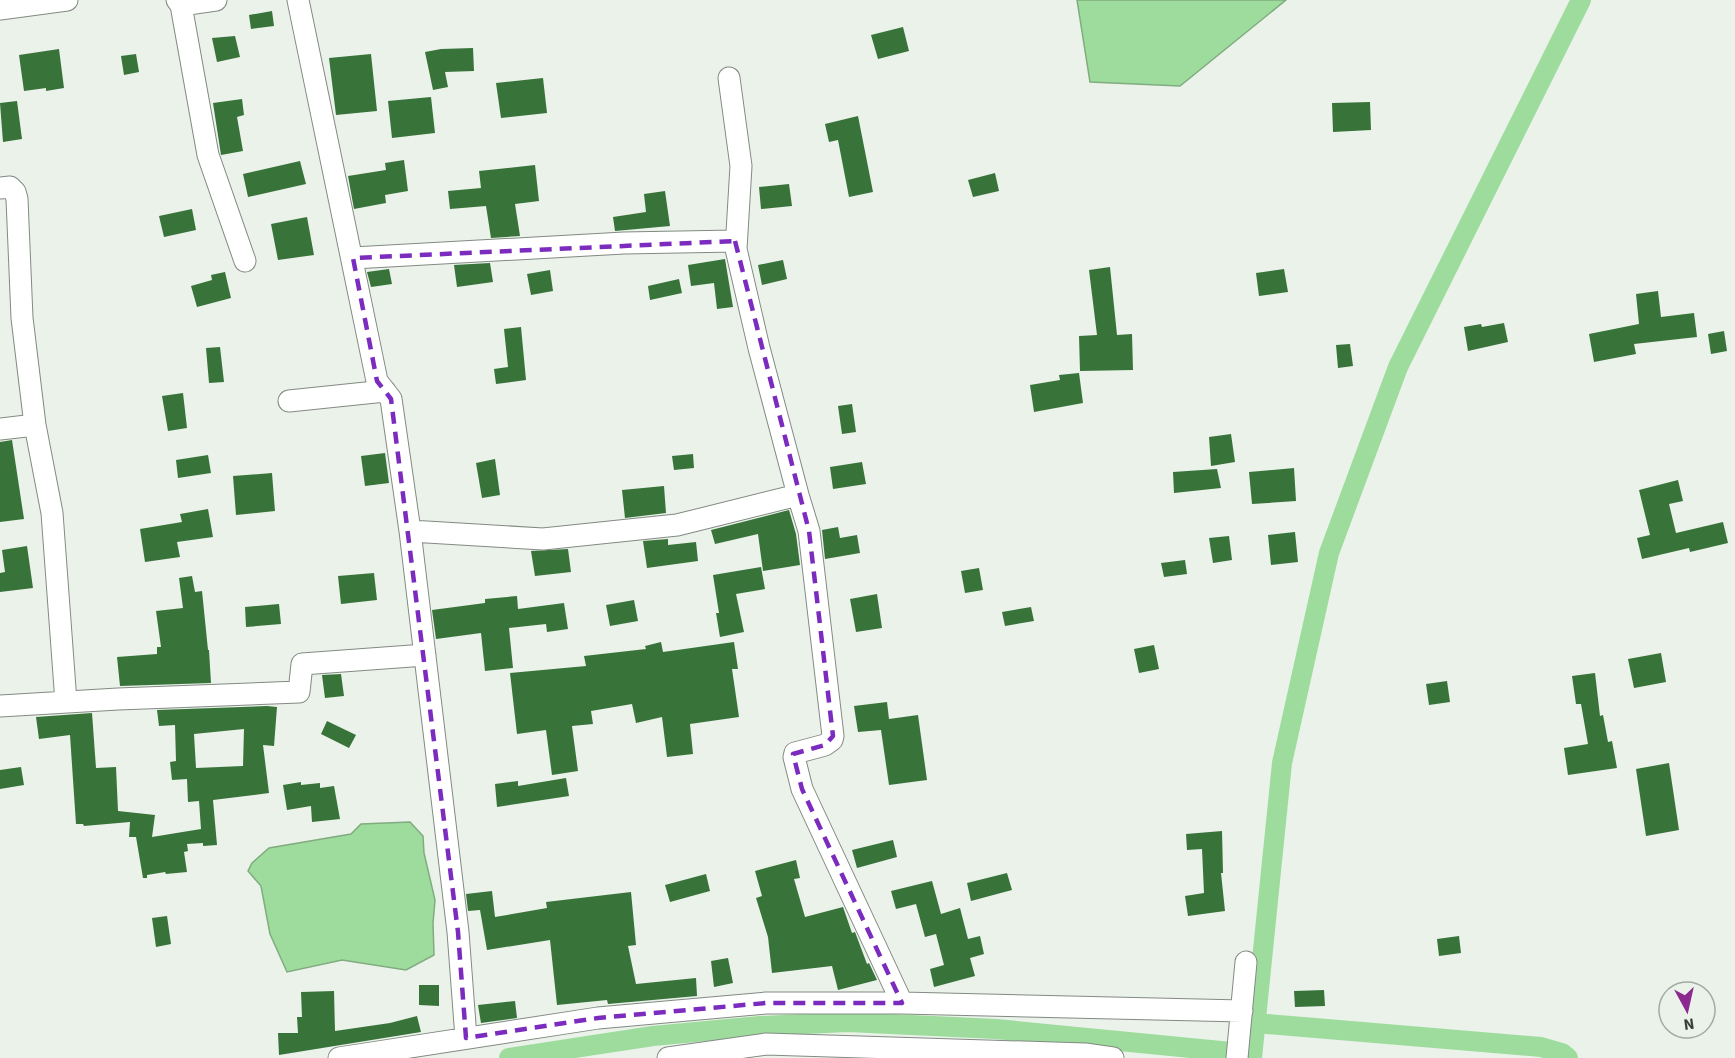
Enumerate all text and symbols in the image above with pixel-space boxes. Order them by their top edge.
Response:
north arrow [1657,980,1717,1040]
text: N [1682,1012,1696,1035]

